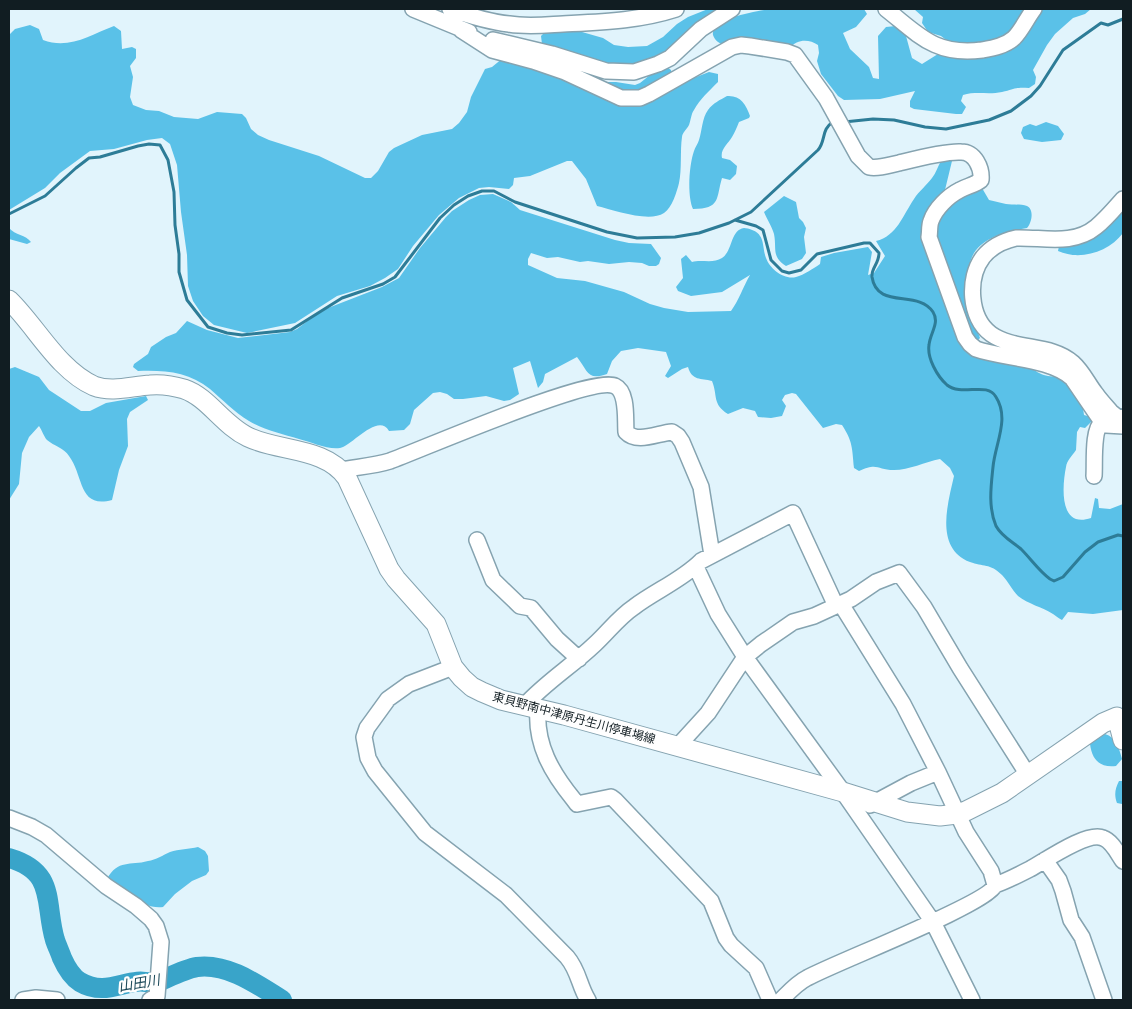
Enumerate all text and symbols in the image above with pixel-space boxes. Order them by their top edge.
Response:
street label: 東貝野南中津原丹生川停車場線 [491,689,657,747]
water label: 山田川 [117,971,163,995]

